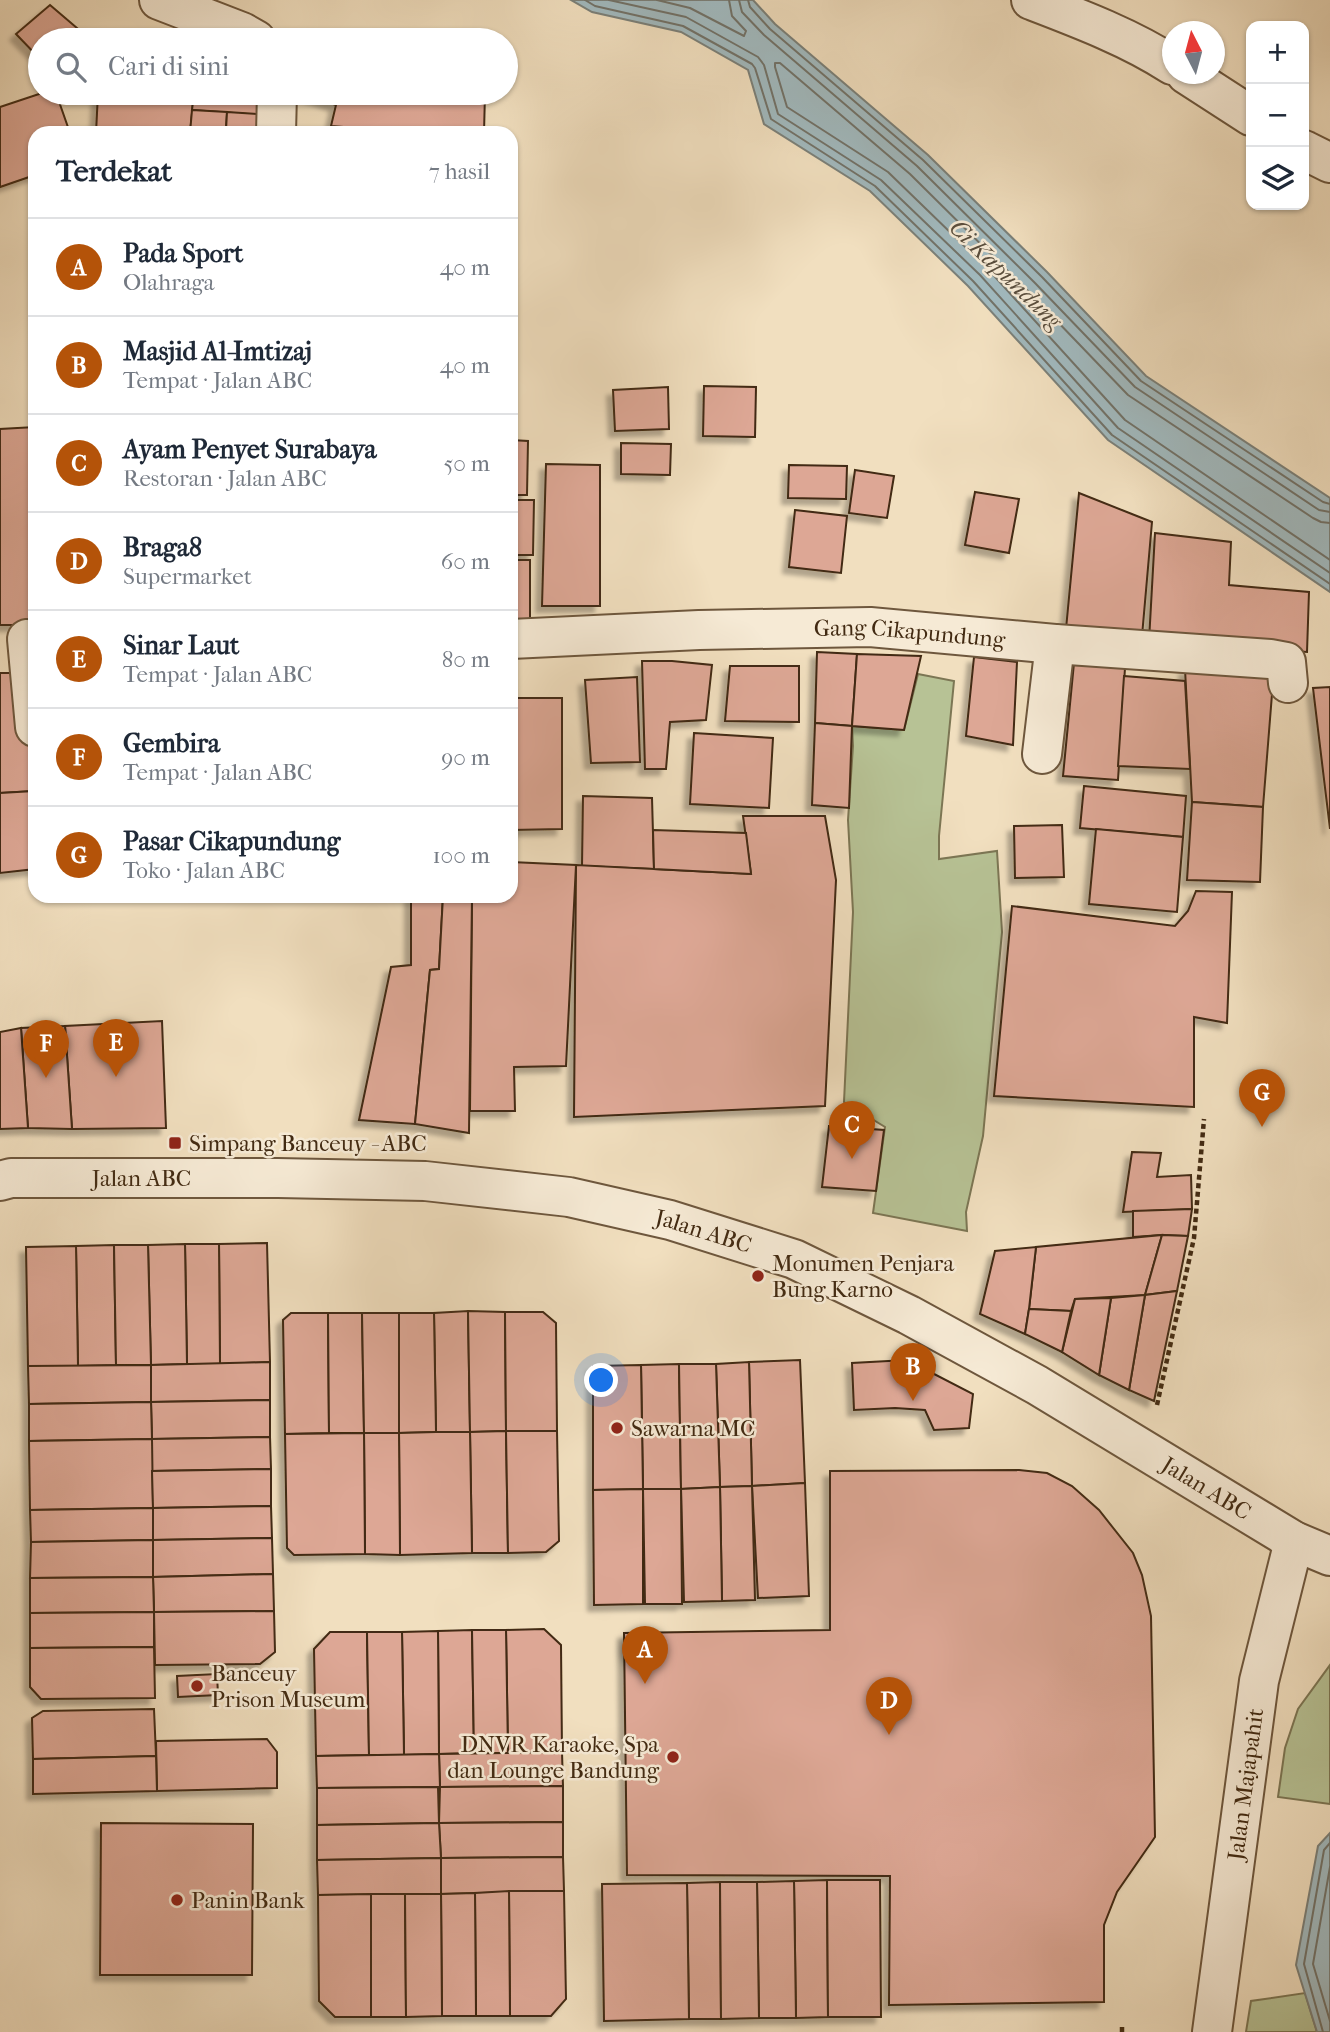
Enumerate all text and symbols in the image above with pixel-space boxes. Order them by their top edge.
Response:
north arrow [1162,21,1225,84]
map controls [1246,21,1309,210]
button: + [1246,21,1309,84]
search box [28,28,518,105]
icon: search [52,48,90,86]
text: Cari di sini [108,51,229,82]
button: − [1246,84,1309,147]
button: layers [1246,147,1309,210]
text: Terdekat [56,154,172,189]
text: 7 hasil [429,158,490,185]
water label: Ci Kapundung [944,213,1069,335]
text: Pada Sport [123,238,243,269]
text: A [72,254,86,281]
text: 40 m [440,254,490,281]
text: Olahraga [123,269,214,296]
text: Masjid Al-Imtizaj [123,336,312,367]
text: B [72,352,86,379]
text: 40 m [440,352,490,379]
text: Tempat · Jalan ABC [123,367,312,394]
text: Ayam Penyet Surabaya [123,434,377,465]
text: C [71,450,87,477]
text: 50 m [443,450,490,477]
text: Restoran · Jalan ABC [123,465,327,492]
text: Braga8 [123,532,202,563]
text: D [70,548,88,575]
text: 60 m [441,548,490,575]
text: Supermarket [123,563,252,590]
street label: Gang Cikapundung [814,613,1007,653]
text: Sinar Laut [123,630,239,661]
text: E [72,646,86,673]
text: 80 m [442,646,490,673]
text: Tempat · Jalan ABC [123,661,312,688]
text: Gembira [123,728,220,759]
text: F [73,744,85,771]
text: 90 m [441,744,490,771]
text: Tempat · Jalan ABC [123,759,312,786]
text: Pasar Cikapundung [123,826,340,857]
text: G [71,842,87,869]
text: 100 m [432,842,490,869]
text: Toko · Jalan ABC [123,857,285,884]
pin: E [93,1019,139,1077]
pin: F [23,1020,69,1078]
pin: G [1239,1069,1285,1127]
pin: C [829,1101,875,1159]
place label: Simpang Banceuy - ABC [189,1130,427,1157]
marker: Simpang Banceuy - ABC [167,1135,183,1151]
street label: Jalan ABC [90,1165,191,1192]
street label: Jalan ABC [651,1203,755,1258]
place label: Monumen Penjara Bung Karno [772,1250,954,1303]
marker: Monumen Penjara Bung Karno [750,1268,766,1284]
pin: B [890,1343,936,1401]
your location [584,1363,618,1397]
place label: Sawarna MC [631,1415,756,1442]
marker: Sawarna MC [609,1420,625,1436]
street label: Jalan ABC [1155,1450,1256,1525]
pin: A [622,1626,668,1684]
place label: Banceuy Prison Museum [211,1660,365,1713]
pin: D [866,1677,912,1735]
marker: Banceuy Prison Museum [189,1678,205,1694]
street label: Jalan Majapahit [1221,1706,1269,1864]
place label: DNVR Karaoke, Spa dan Lounge Bandung [447,1731,660,1784]
marker: DNVR Karaoke, Spa dan Lounge Bandung [665,1749,681,1765]
place label: Panin Bank [191,1887,306,1914]
marker: Panin Bank [169,1892,185,1908]

